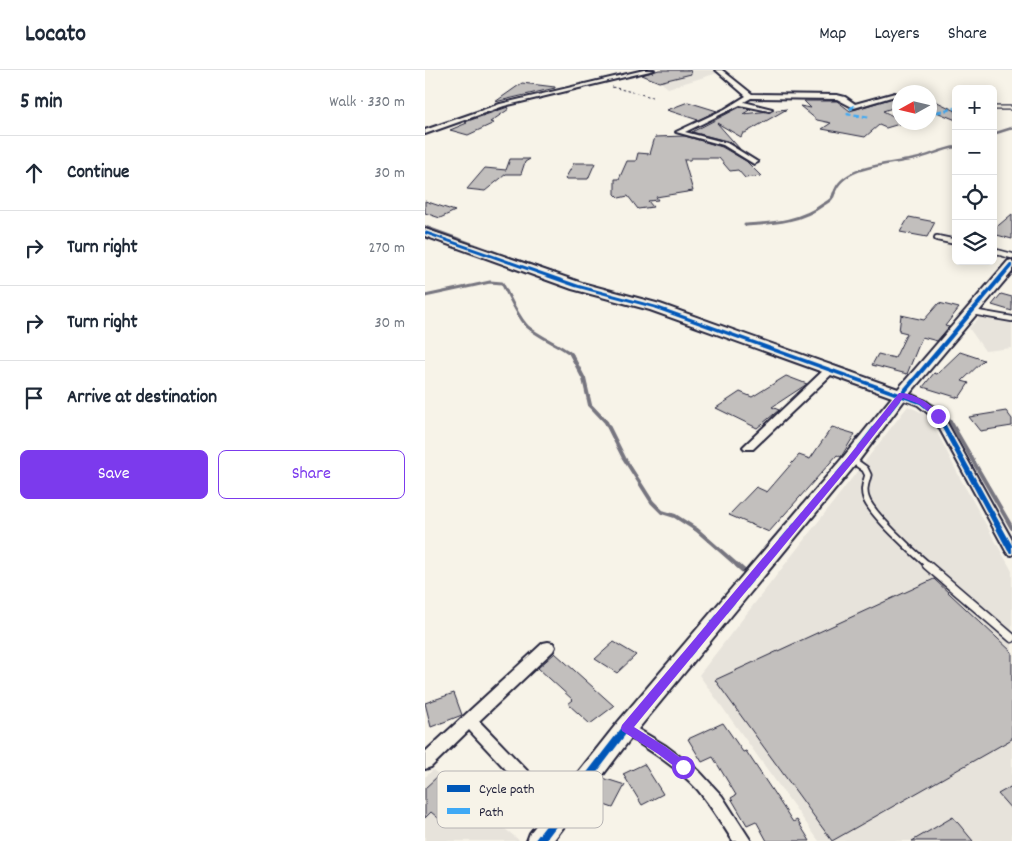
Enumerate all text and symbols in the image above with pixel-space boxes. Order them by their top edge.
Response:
text: Locato [25,18,86,52]
text: Map [819,22,846,47]
text: Layers [874,22,920,47]
text: Share [948,22,987,47]
north arrow [892,85,937,130]
map controls [952,85,997,265]
button: + [952,85,997,130]
text: 5 min [20,88,63,118]
text: Walk · 330 m [329,91,405,114]
button: − [952,130,997,175]
icon: ahead [20,159,48,187]
text: Continue [67,160,129,187]
text: 30 m [375,162,405,185]
button: locate [952,175,997,220]
button: layers [952,220,997,265]
icon: right [20,234,48,262]
text: Turn right [67,235,138,262]
text: 270 m [369,237,405,260]
icon: right [20,309,48,337]
text: Turn right [67,310,138,337]
text: 30 m [375,312,405,335]
icon: arrive [20,384,48,412]
text: Arrive at destination [67,385,217,412]
route end [927,405,950,428]
button: Save [20,450,208,499]
button: Share [218,450,405,499]
route start [672,756,695,779]
legend [437,771,603,828]
text: Cycle path [479,780,535,800]
text: Path [479,803,504,823]

